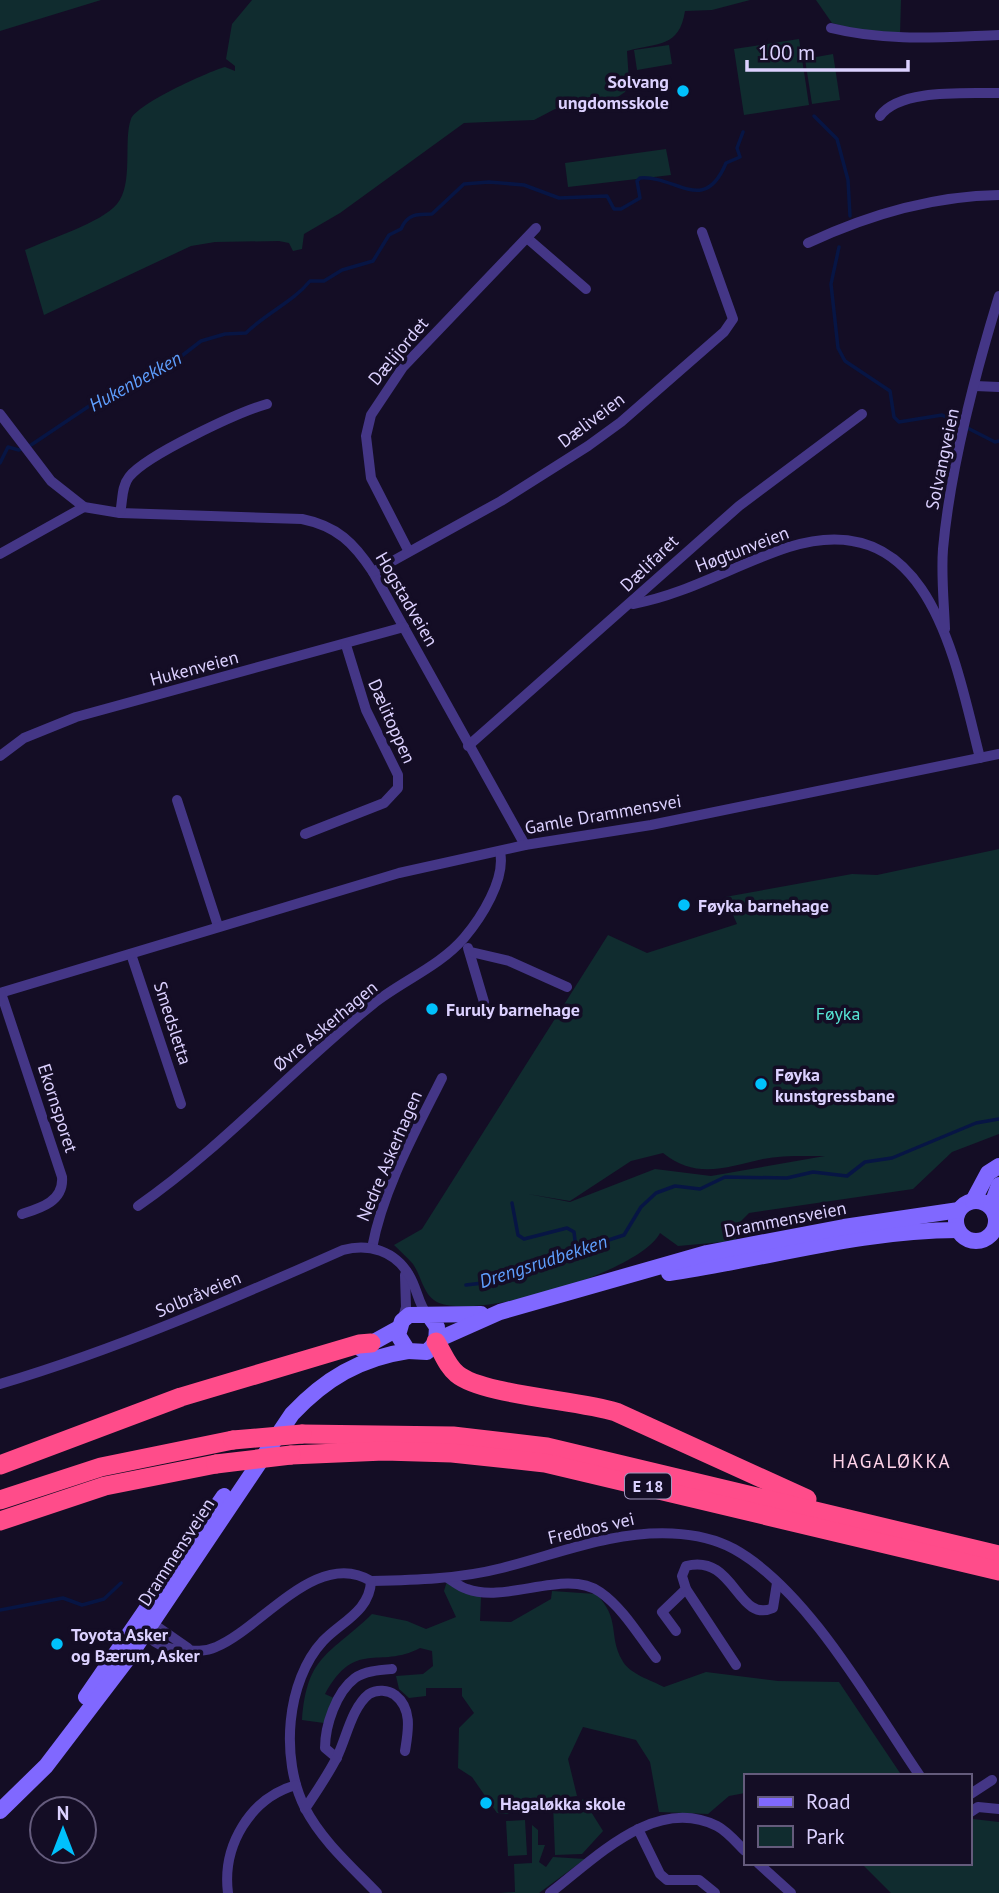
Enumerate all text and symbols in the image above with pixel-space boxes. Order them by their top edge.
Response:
scale bar [747,28,908,72]
text: 100 m [758,39,815,66]
place label: Solvang ungdomsskole [558,70,669,114]
marker: Solvang ungdomsskole [675,83,691,99]
street label: Dælijordet [363,312,433,390]
water label: Hukenbekken [84,346,186,416]
street label: Dæliveien [553,387,629,453]
street label: Solvangveien [920,406,964,512]
street label: Høgtunveien [692,521,792,577]
street label: Dælifaret [615,530,683,596]
street label: Hogstadveien [371,548,443,650]
street label: Hukenveien [147,645,241,691]
street label: Dælitoppen [363,675,421,767]
street label: Gamle Drammensvei [523,789,683,839]
place label: Føyka barnehage [698,894,829,917]
marker: Føyka barnehage [676,897,692,913]
street label: Øvre Askerhagen [268,976,382,1076]
street label: Smedsletta [149,978,197,1068]
place label: Furuly barnehage [446,998,580,1021]
marker: Furuly barnehage [424,1001,440,1017]
park label: Føyka [816,1002,860,1025]
street label: Ekornsporet [33,1061,83,1155]
place label: Føyka kunstgressbane [775,1063,895,1107]
marker: Føyka kunstgressbane [753,1076,769,1092]
street label: Nedre Askerhagen [351,1087,427,1225]
street label: Drammensveien [722,1196,848,1242]
water label: Drengsrudbekken [476,1229,610,1293]
street label: Solbråveien [152,1266,244,1322]
district label: HAGALØKKA [832,1449,952,1473]
road number: E 18 [625,1474,671,1498]
street label: Drammensveien [133,1494,219,1610]
street label: Fredbos vei [545,1507,637,1549]
place label: Toyota Asker og Bærum, Asker [71,1623,201,1667]
marker: Toyota Asker og Bærum, Asker [49,1636,65,1652]
legend [744,1774,971,1865]
text: Road [806,1788,850,1815]
place label: Hagaløkka skole [500,1792,626,1815]
north arrow [28,1795,98,1865]
marker: Hagaløkka skole [478,1795,494,1811]
text: N [57,1801,69,1825]
text: Park [806,1823,845,1850]

